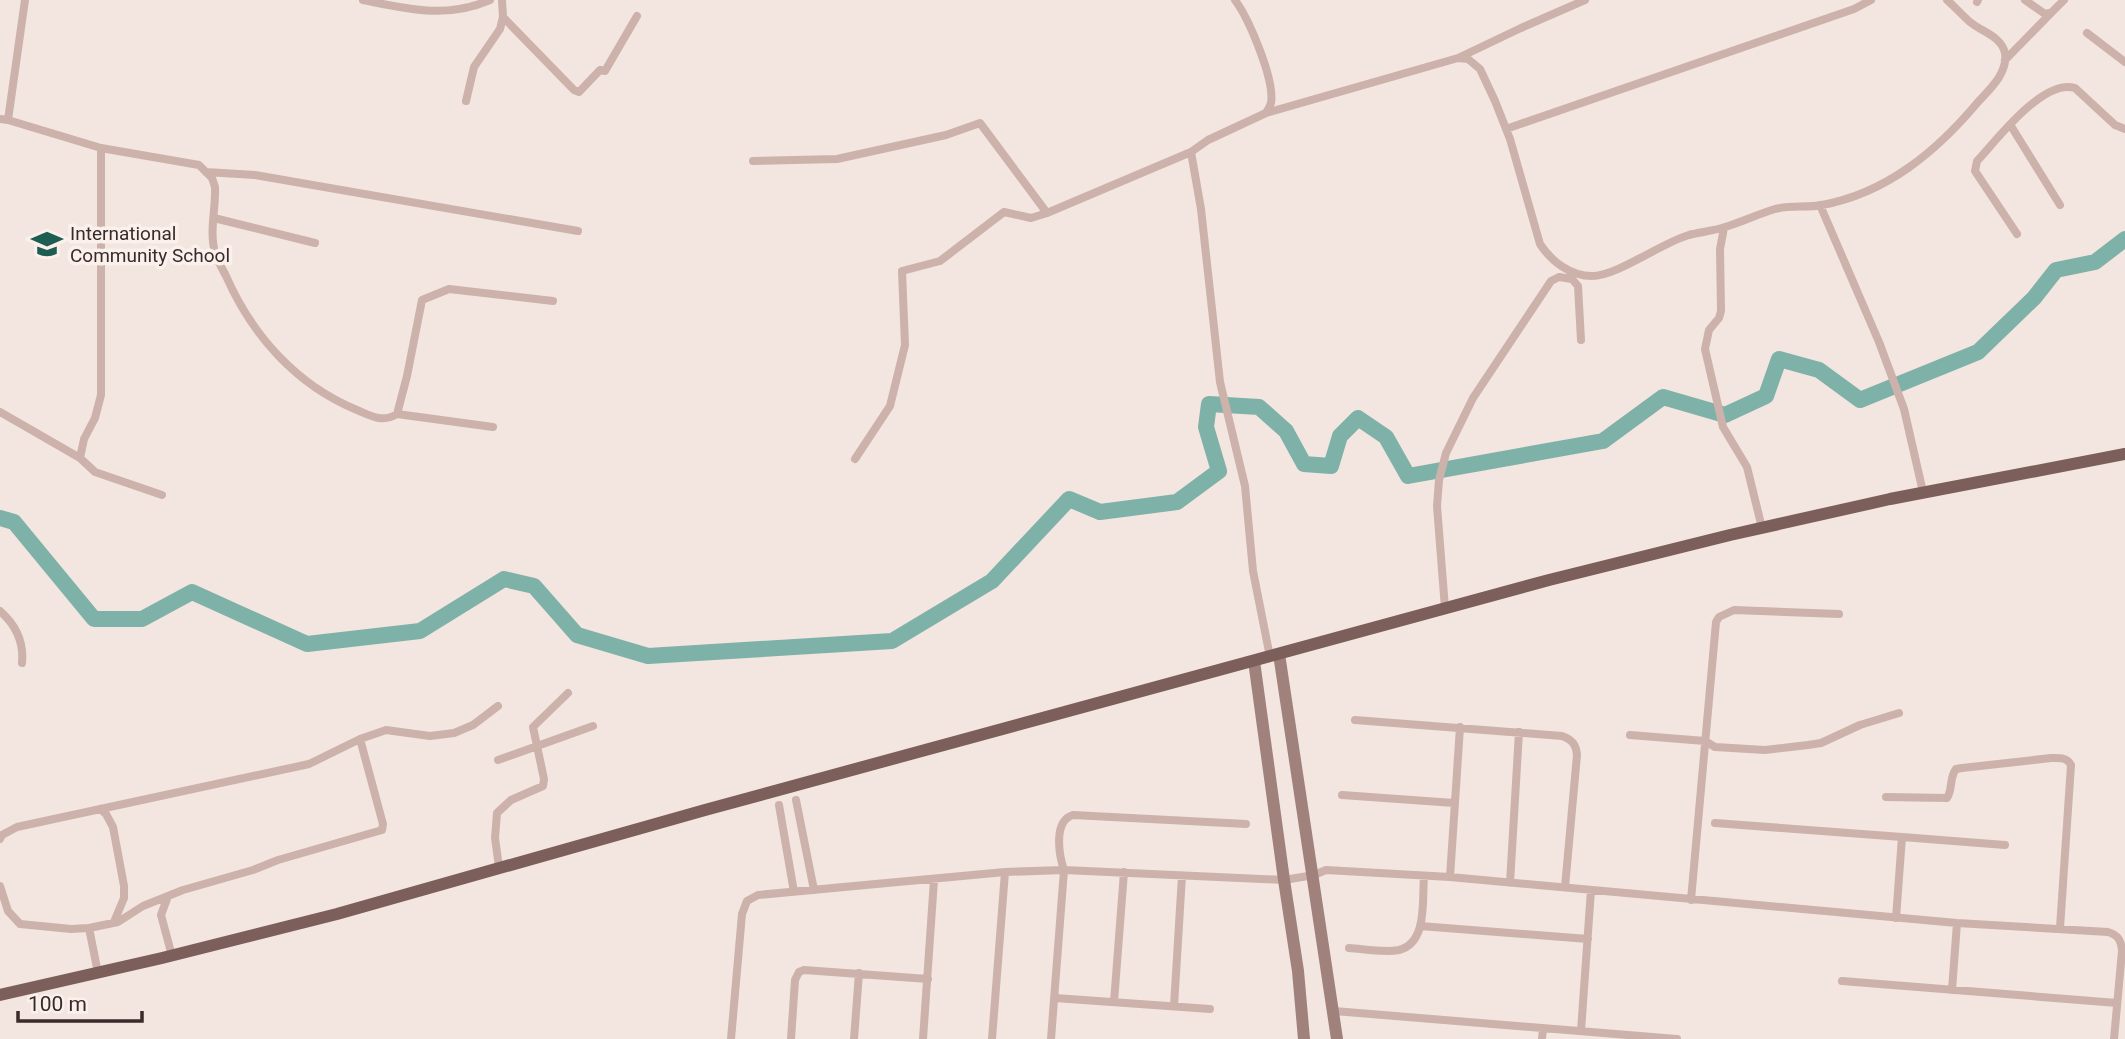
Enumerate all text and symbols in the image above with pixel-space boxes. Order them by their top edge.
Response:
place label: International Community School [70,222,230,267]
school or university icon: International Community School [30,227,64,261]
scale bar [18,979,142,1023]
text: 100 m [28,992,87,1016]

